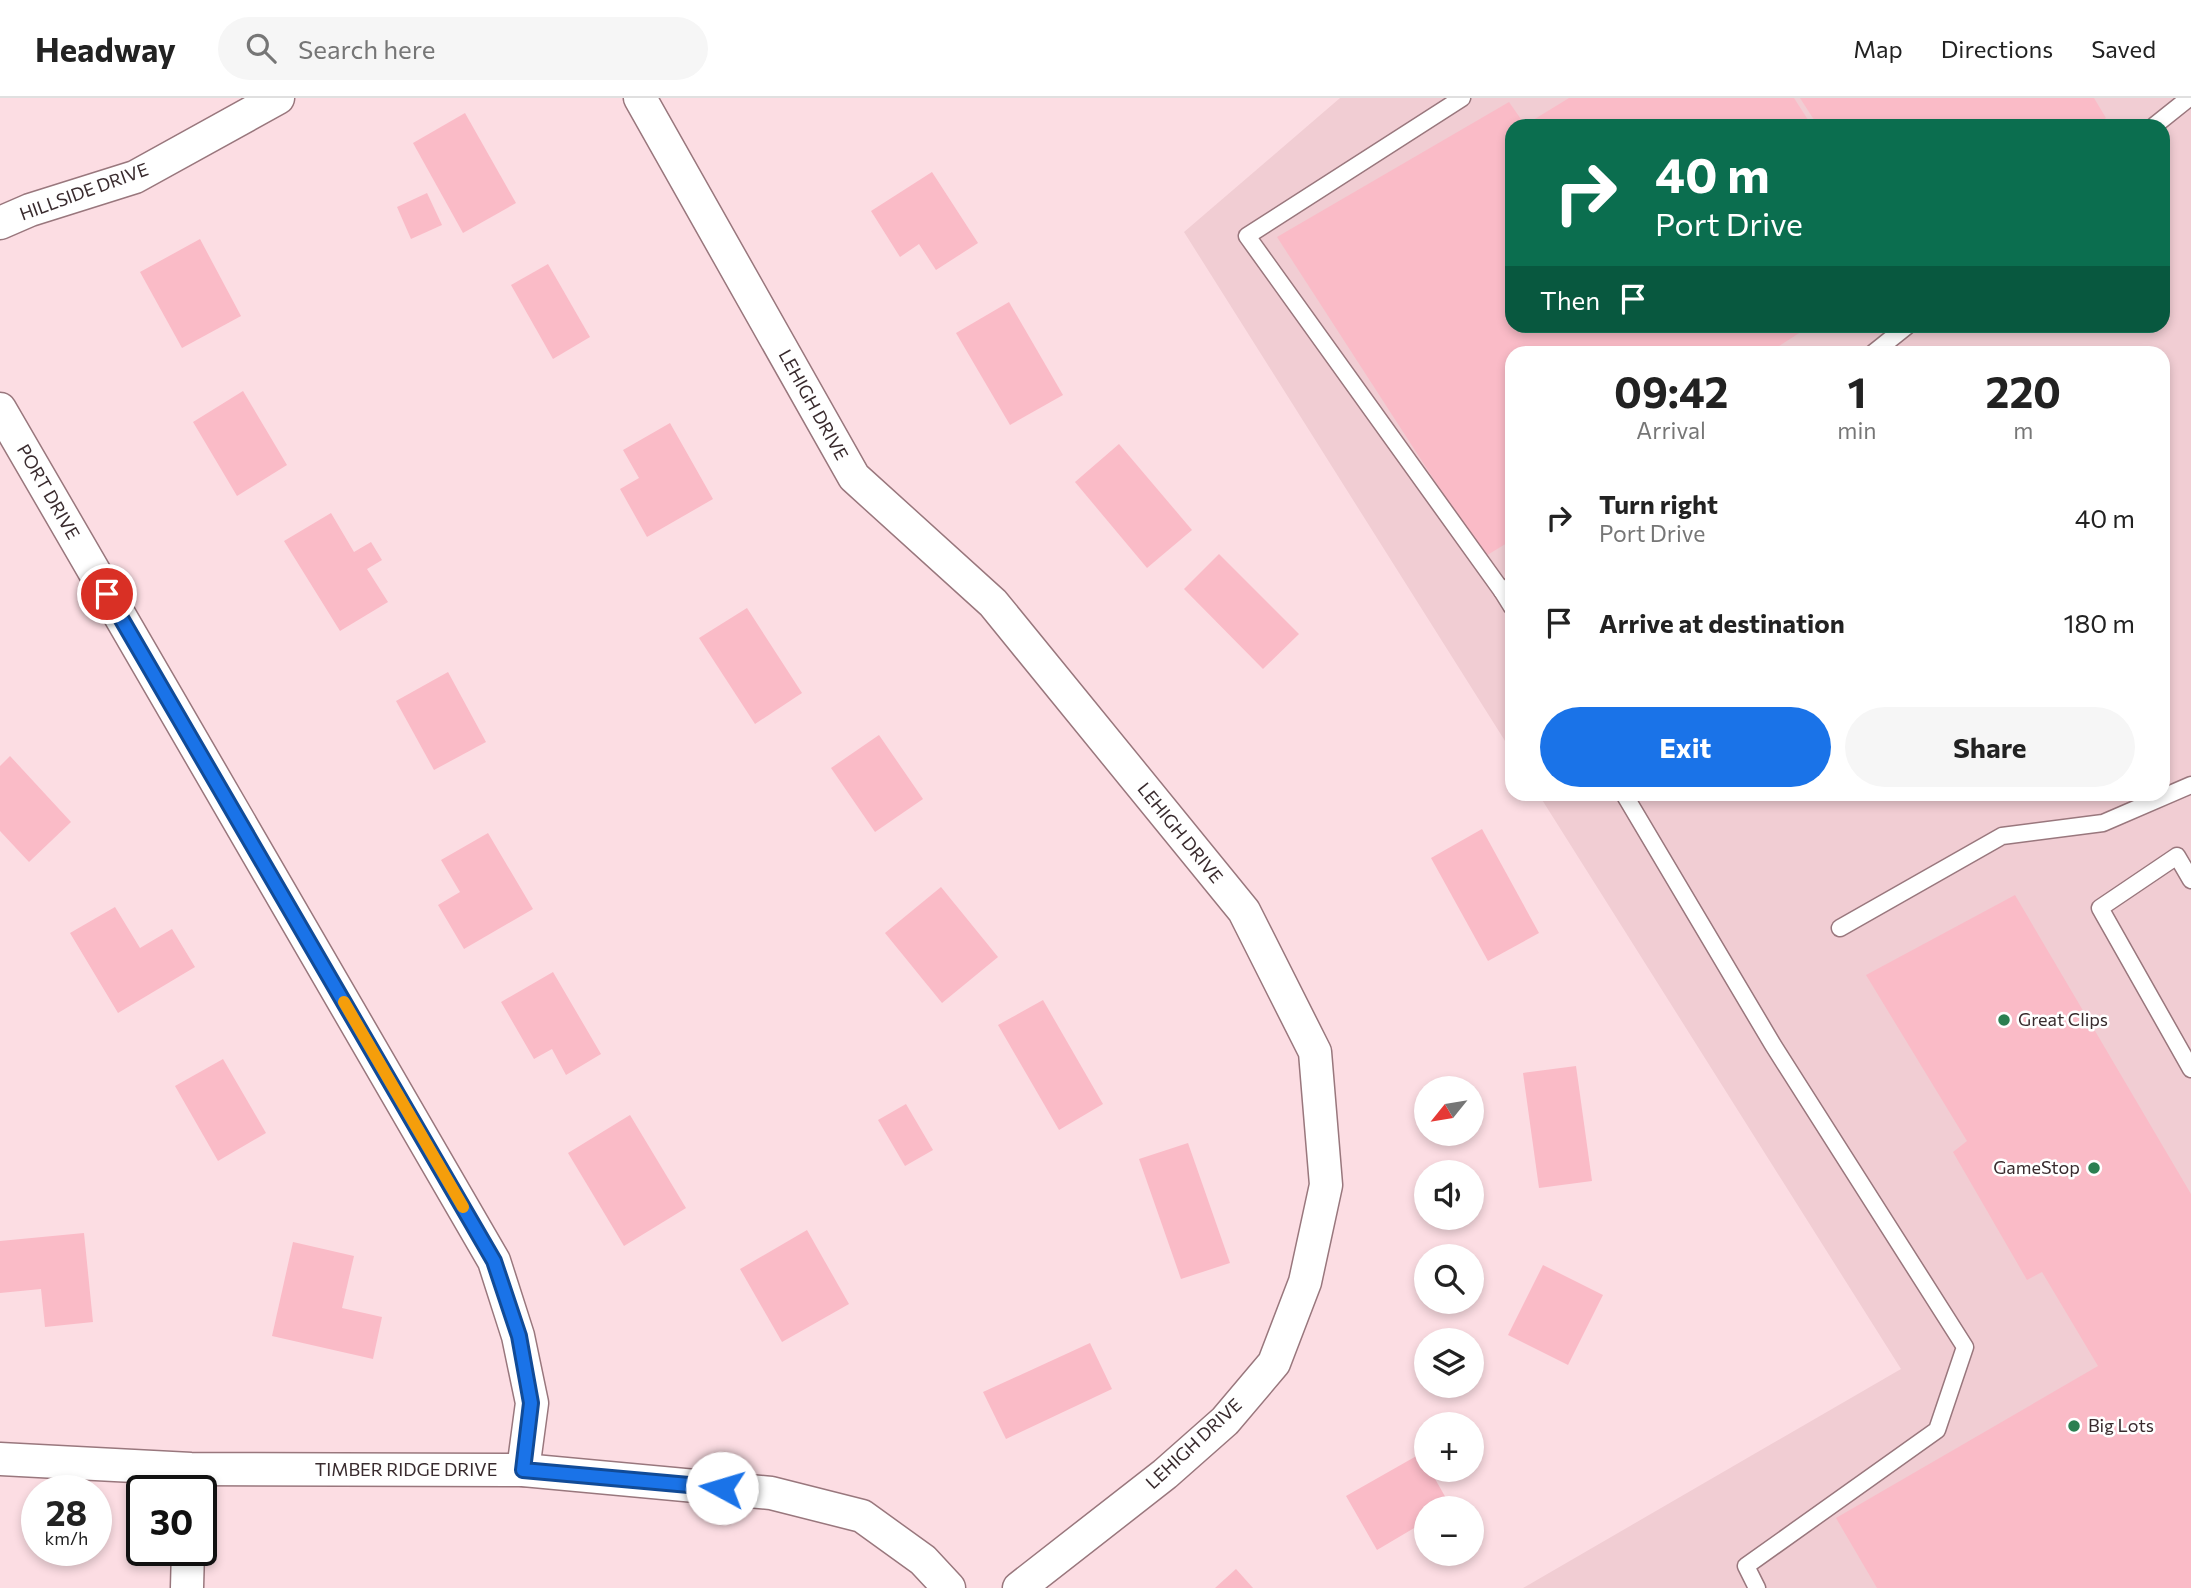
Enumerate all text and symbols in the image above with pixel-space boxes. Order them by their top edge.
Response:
search box [218,17,708,80]
text: Headway [35,28,176,69]
icon: search [242,29,280,67]
text: Search here [298,33,436,64]
text: Map [1853,34,1903,63]
text: Directions [1941,34,2053,63]
text: Saved [2091,34,2156,63]
text: 40 m [1655,143,1770,203]
icon: right [1540,147,1631,238]
street label: HILLSIDE DRIVE [16,158,151,225]
text: Port Drive [1655,203,1803,243]
icon: arrive [1614,280,1652,318]
text: Then [1540,284,1600,315]
street label: LEHIGH DRIVE [774,345,853,464]
text: 09:42 [1614,365,1728,417]
text: 1 [1847,365,1866,417]
text: 220 [1986,365,2061,417]
text: Arrival [1636,416,1706,444]
text: min [1837,416,1876,444]
text: m [2013,416,2033,444]
street label: PORT DRIVE [13,440,85,543]
text: Turn right [1599,488,1718,519]
icon: right [1540,499,1578,537]
text: 40 m [2075,502,2135,533]
text: Port Drive [1599,519,1705,547]
pin [77,564,137,624]
icon: arrive [88,575,126,613]
icon: arrive [1540,604,1578,642]
text: Arrive at destination [1599,607,1845,638]
text: 180 m [2063,607,2135,638]
button: Exit [1540,707,1831,787]
button: Share [1845,707,2135,787]
street label: LEHIGH DRIVE [1134,778,1228,887]
place label: Great Clips [2018,1008,2108,1030]
marker: Great Clips [1996,1012,2012,1028]
north arrow [1414,1076,1484,1146]
map controls [1414,1076,1484,1566]
place label: GameStop [1993,1156,2080,1178]
button: sound [1414,1160,1484,1230]
marker: GameStop [2086,1160,2102,1176]
button: search [1414,1244,1484,1314]
button: layers [1414,1328,1484,1398]
street label: LEHIGH DRIVE [1141,1393,1246,1493]
button: + [1414,1412,1484,1482]
place label: Big Lots [2088,1414,2154,1436]
marker: Big Lots [2066,1418,2082,1434]
position arrow [685,1451,759,1525]
street label: TIMBER RIDGE DRIVE [315,1458,497,1480]
speed limit sign: 30 [126,1475,217,1566]
text: 28 [46,1490,87,1533]
button: − [1414,1496,1484,1566]
text: km/h [45,1527,88,1549]

